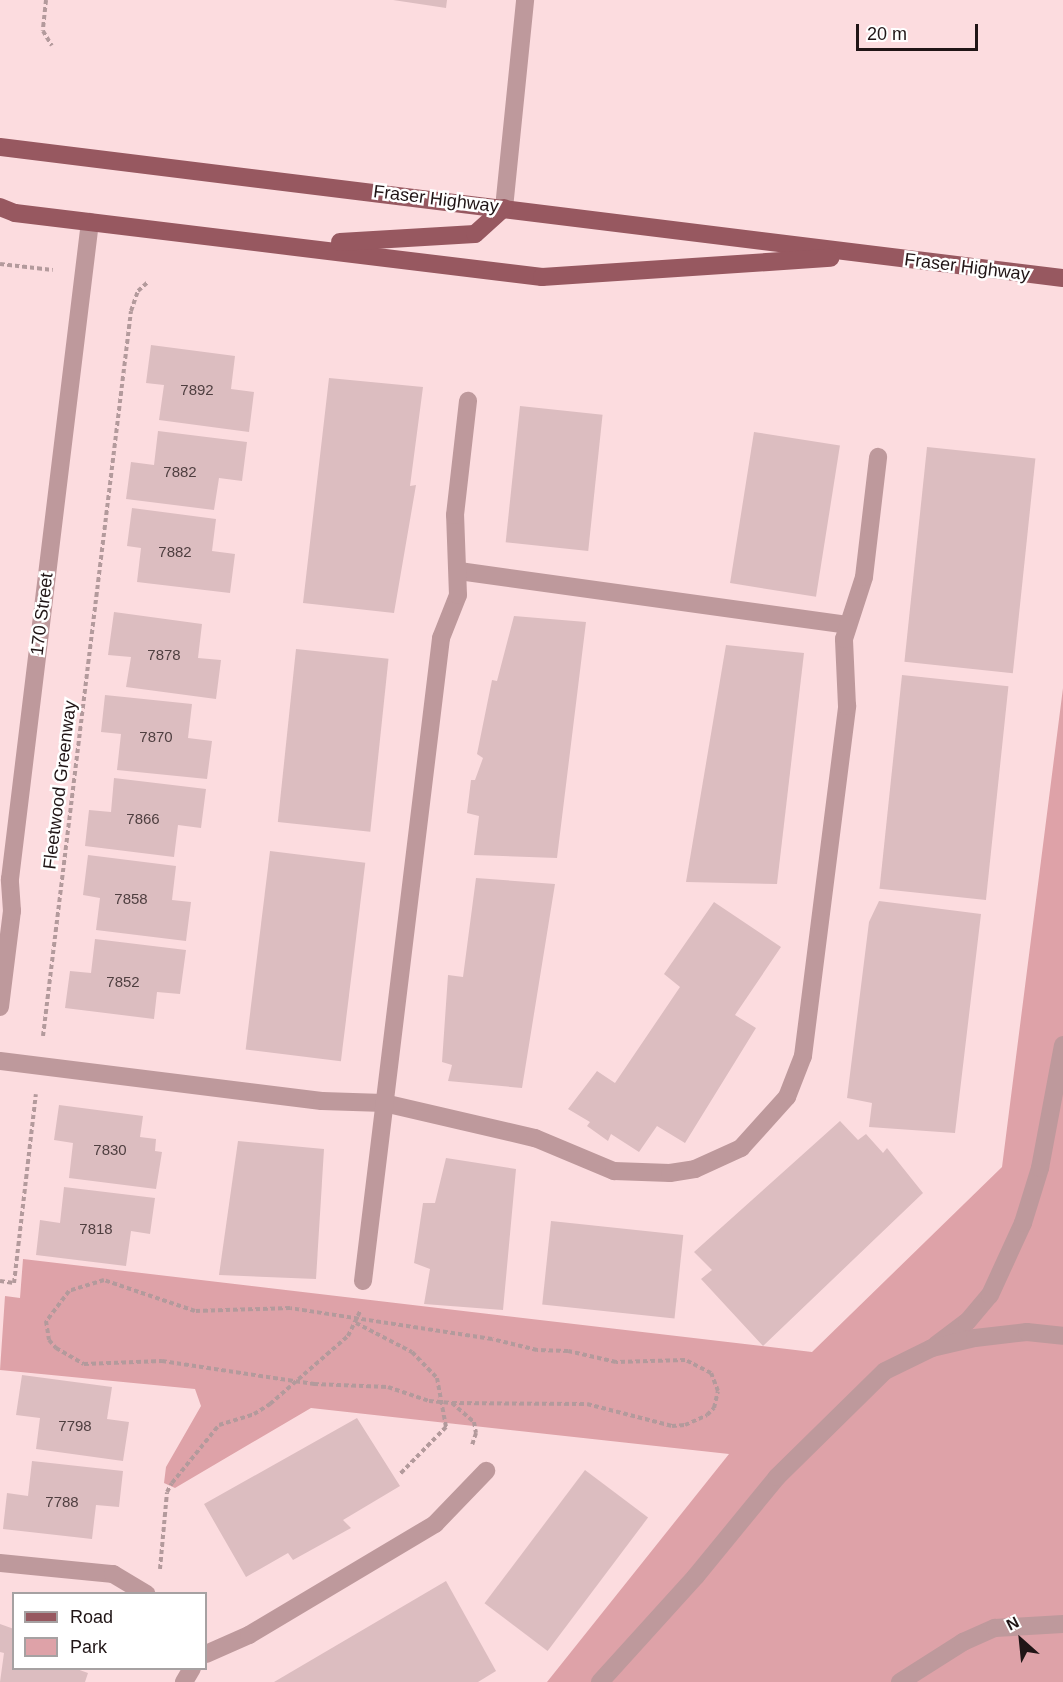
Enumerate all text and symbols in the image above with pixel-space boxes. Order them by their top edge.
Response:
scale bar [859,12,980,50]
text: 20 m [867,24,907,44]
street label: Fraser Highway [372,181,500,217]
street label: Fraser Highway [903,249,1031,285]
house number: 7892 [180,381,214,399]
house number: 7882 [163,463,197,481]
house number: 7882 [158,543,192,561]
street label: 170 Street [26,571,58,657]
house number: 7878 [147,646,181,664]
street label: Fleetwood Greenway [39,699,81,871]
house number: 7870 [139,728,173,746]
house number: 7866 [126,810,160,828]
house number: 7858 [114,890,148,908]
house number: 7852 [106,973,140,991]
house number: 7830 [93,1141,127,1159]
house number: 7818 [79,1220,113,1238]
house number: 7798 [58,1417,92,1435]
house number: 7788 [45,1493,79,1511]
legend [12,1592,207,1670]
text: Road [70,1607,113,1627]
north arrow [991,1610,1051,1670]
text: N [1004,1613,1022,1634]
text: Park [70,1637,107,1657]

